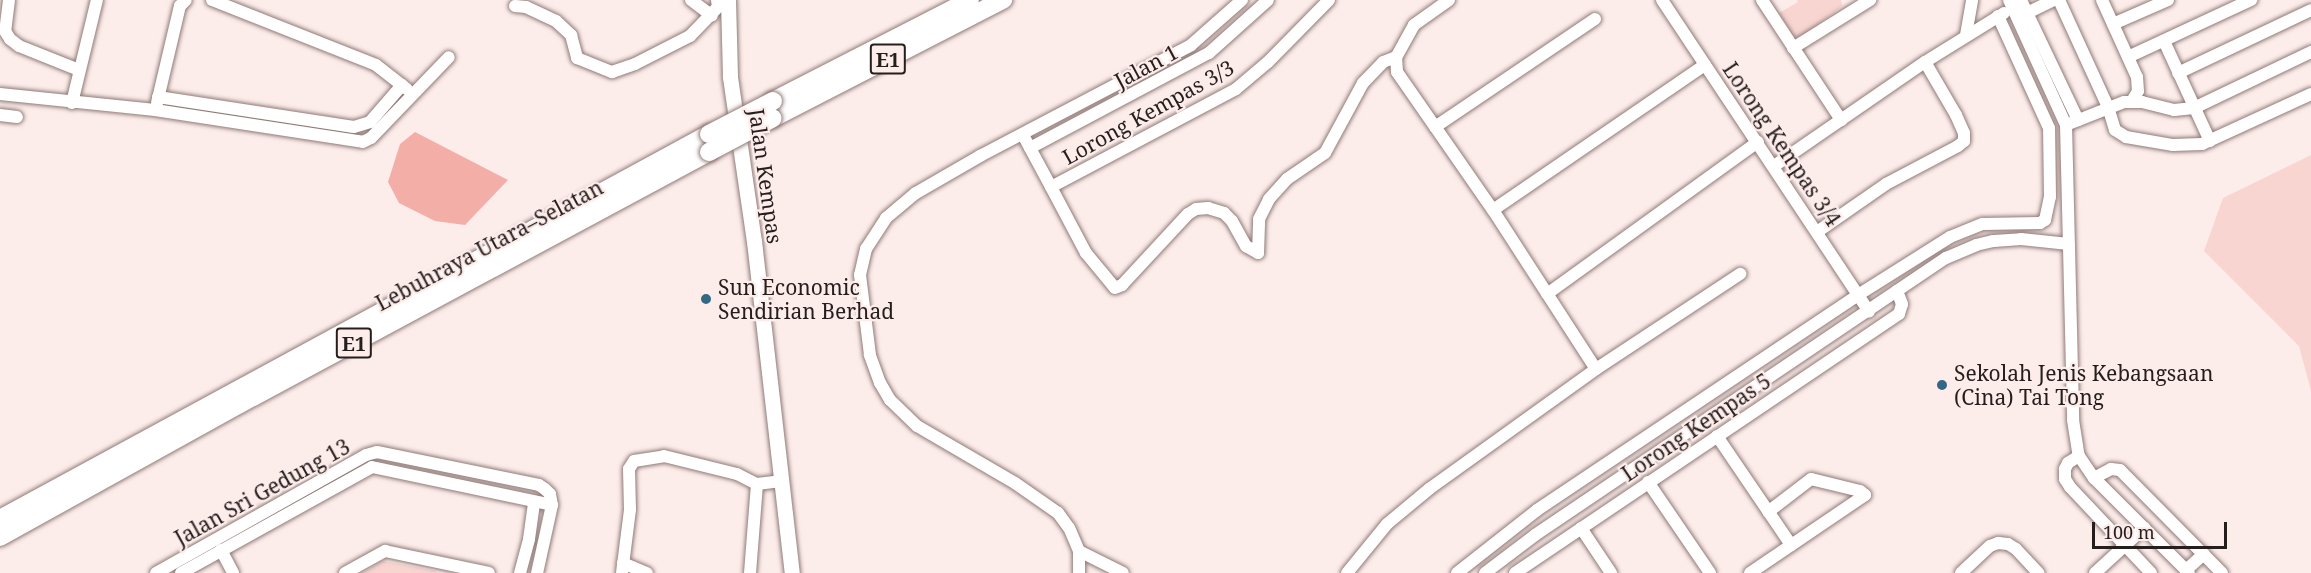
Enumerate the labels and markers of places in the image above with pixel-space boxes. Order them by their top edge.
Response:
place label: Sun Economic Sendirian Berhad [718,274,894,324]
marker: Sun Economic Sendirian Berhad [699,292,713,306]
place label: Sekolah Jenis Kebangsaan (Cina) Tai Tong [1954,360,2213,410]
marker: Sekolah Jenis Kebangsaan (Cina) Tai Tong [1935,378,1949,392]

